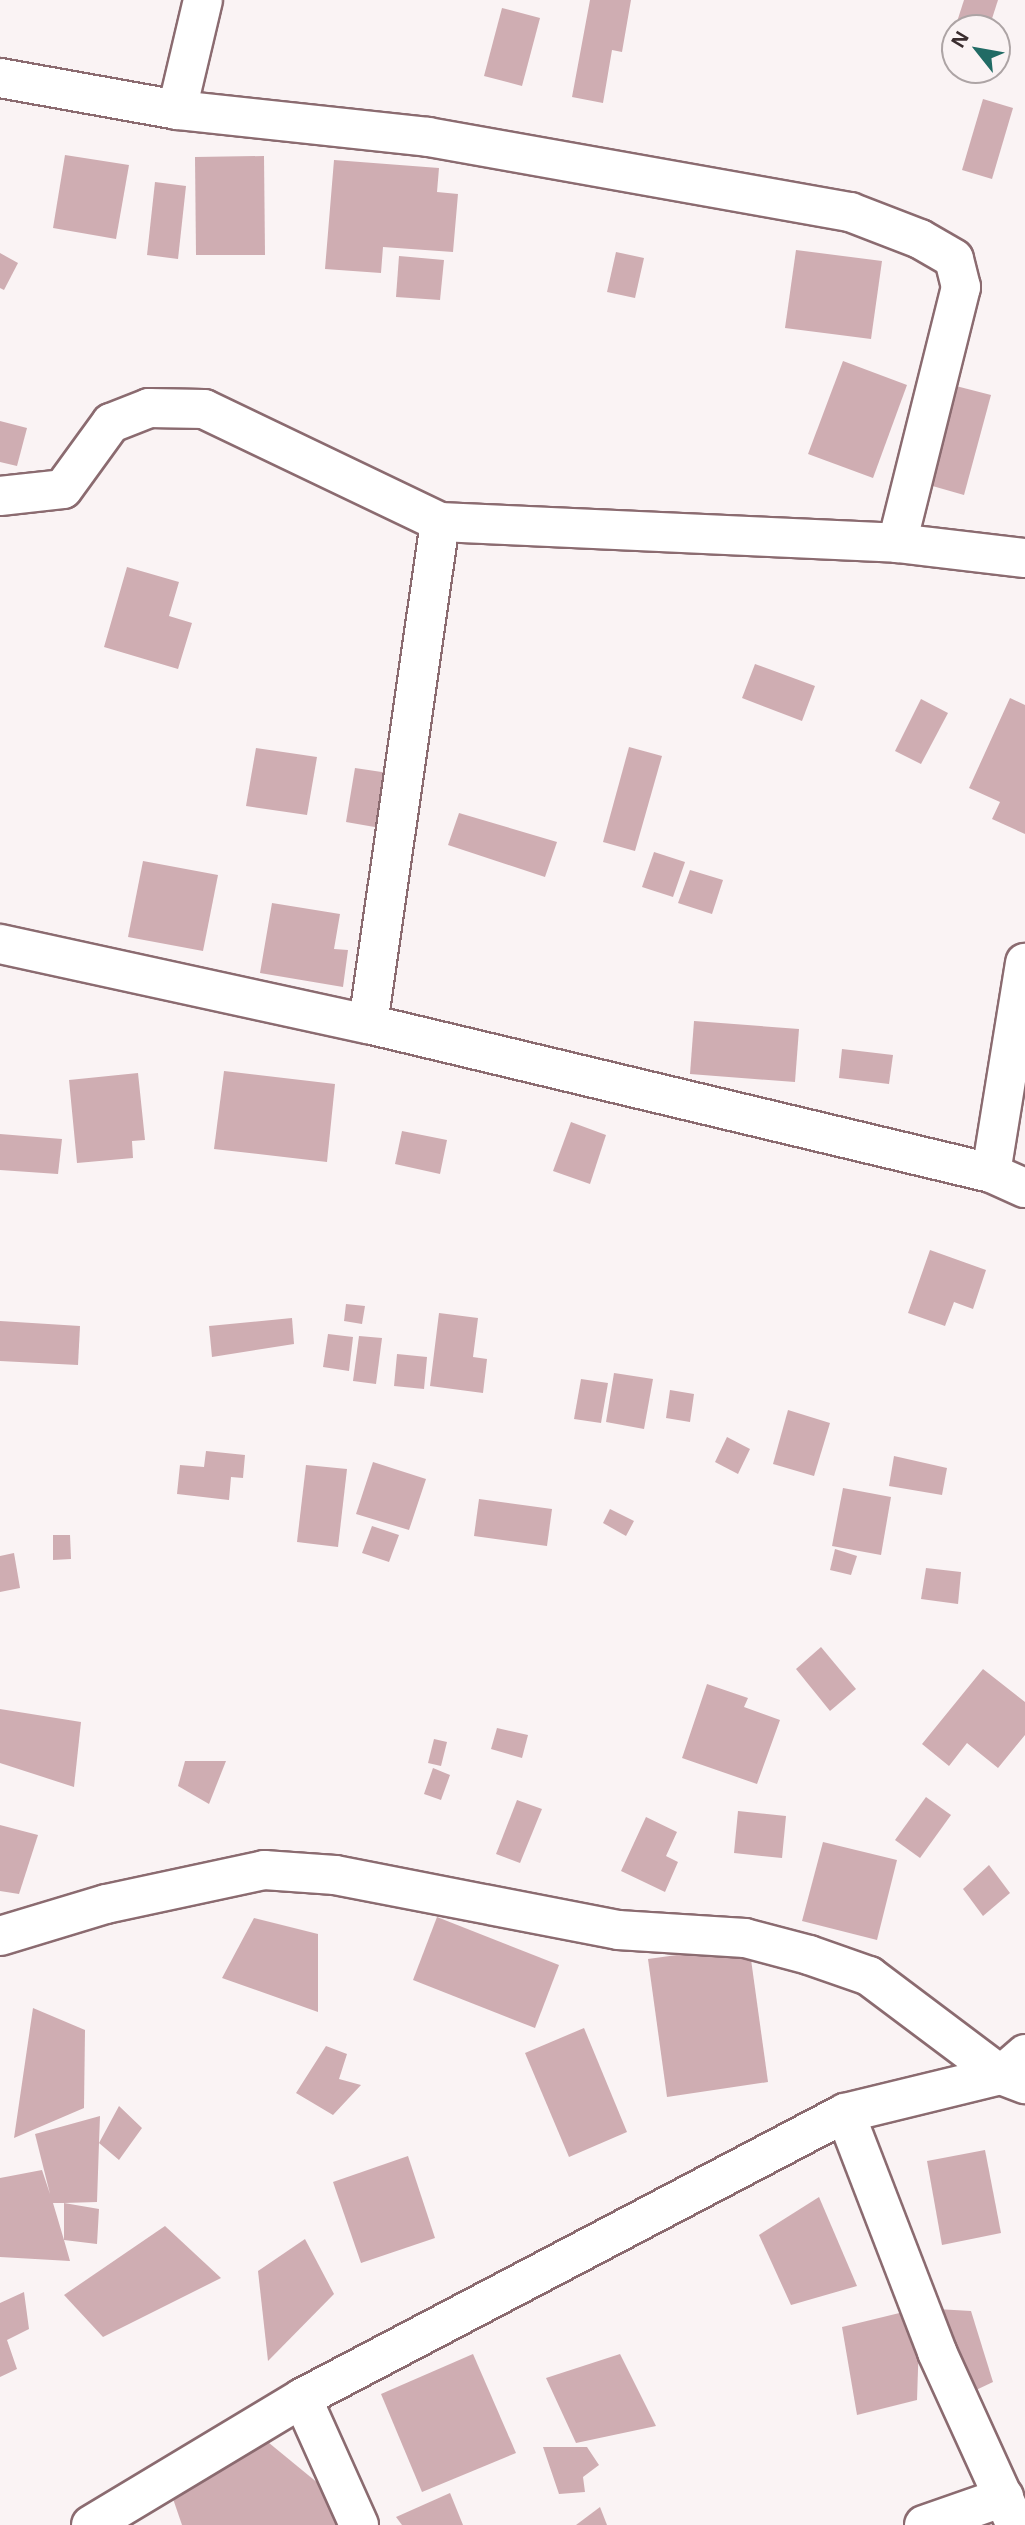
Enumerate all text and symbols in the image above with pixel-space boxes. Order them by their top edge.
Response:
north arrow [941,14,1011,84]
text: N [945,26,975,53]

